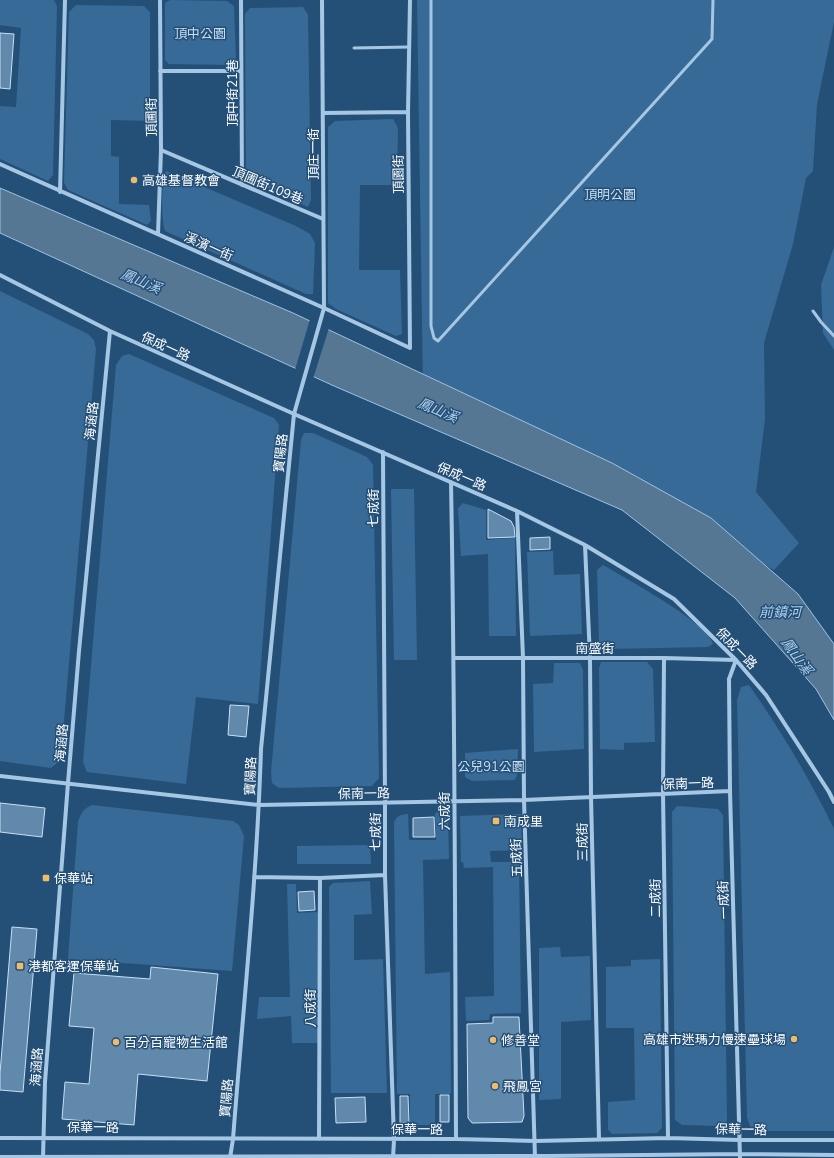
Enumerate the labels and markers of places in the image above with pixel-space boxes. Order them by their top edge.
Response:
place label: 高雄基督教會 [142,172,220,190]
marker: 高雄基督教會 [129,175,139,185]
place label: 南成里 [504,813,543,831]
marker: 南成里 [491,816,501,826]
place label: 保華站 [54,870,93,888]
marker: 保華站 [41,873,51,883]
place label: 港都客運保華站 [28,958,119,976]
marker: 港都客運保華站 [15,961,25,971]
place label: 高雄市迷瑪力慢速壘球場 [643,1031,786,1049]
place label: 修善堂 [501,1032,540,1050]
place label: 百分百寵物生活館 [124,1034,228,1052]
marker: 高雄市迷瑪力慢速壘球場 [789,1034,799,1044]
marker: 修善堂 [488,1035,498,1045]
marker: 百分百寵物生活館 [111,1037,121,1047]
place label: 飛鳳宮 [503,1078,542,1096]
marker: 飛鳳宮 [490,1081,500,1091]

